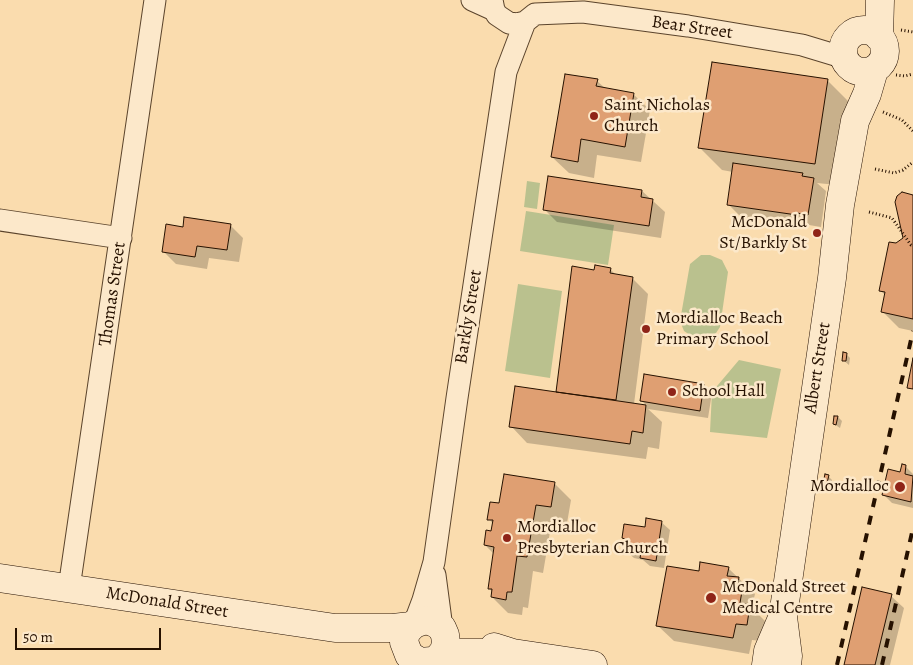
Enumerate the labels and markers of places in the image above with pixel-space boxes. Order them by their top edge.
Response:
place label: Saint Nicholas Church [604,95,710,138]
marker: Saint Nicholas Church [588,110,600,122]
place label: McDonald St/Barkly St [719,212,807,254]
marker: McDonald St/Barkly St [811,227,823,239]
place label: Mordialloc Beach Primary School [656,308,783,350]
marker: Mordialloc Beach Primary School [640,323,652,335]
place label: School Hall [682,381,765,403]
marker: School Hall [666,386,678,398]
place label: Mordialloc [810,476,889,498]
marker: Mordialloc [893,480,907,494]
place label: Mordialloc Presbyterian Church [517,517,668,560]
marker: Mordialloc Presbyterian Church [501,532,513,544]
place label: McDonald Street Medical Centre [722,577,846,620]
marker: McDonald Street Medical Centre [704,591,718,605]

